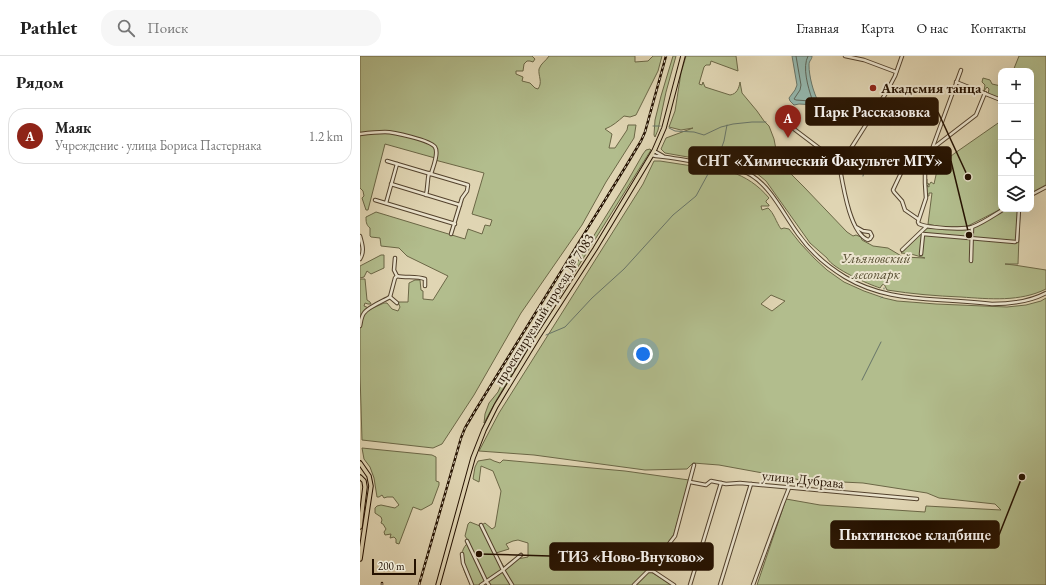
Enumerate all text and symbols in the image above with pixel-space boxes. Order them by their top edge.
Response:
search box [101,10,381,46]
text: Pathlet [20,15,77,40]
icon: search [115,17,137,39]
text: Поиск [147,18,188,37]
text: Главная [796,19,839,37]
text: Карта [861,19,894,37]
text: О нас [916,19,948,37]
text: Контакты [970,19,1026,37]
map controls [998,68,1034,212]
button: + [998,68,1034,104]
text: Рядом [16,71,64,93]
place label: Академия танца [880,79,982,97]
marker: Академия танца [868,83,878,93]
callout: Парк Рассказовка [806,98,938,125]
text: Парк Рассказовка [814,102,931,121]
button: − [998,104,1034,140]
pin: A [775,105,801,138]
text: Маяк [55,118,91,137]
text: A [25,128,35,145]
text: 1.2 km [309,128,343,145]
text: Учреждение · улица Бориса Пастернака [55,137,262,154]
button: locate [998,140,1034,176]
callout: СНТ «Химический Факультет МГУ» [689,147,951,174]
text: СНТ «Химический Факультет МГУ» [697,151,943,170]
button: layers [998,176,1034,212]
street label: проектируемый проезд № 7083 [490,230,598,388]
park label: Ульяновский лесопарк [841,249,911,283]
your location [633,344,653,364]
street label: улица Дубрава [761,466,845,492]
callout: Пыхтинское кладбище [831,521,999,548]
text: Пыхтинское кладбище [839,525,991,544]
callout: ТИЗ «Ново-Внуково» [550,543,713,570]
text: ТИЗ «Ново-Внуково» [558,547,705,566]
scale bar [372,557,416,576]
text: 200 m [378,559,405,573]

